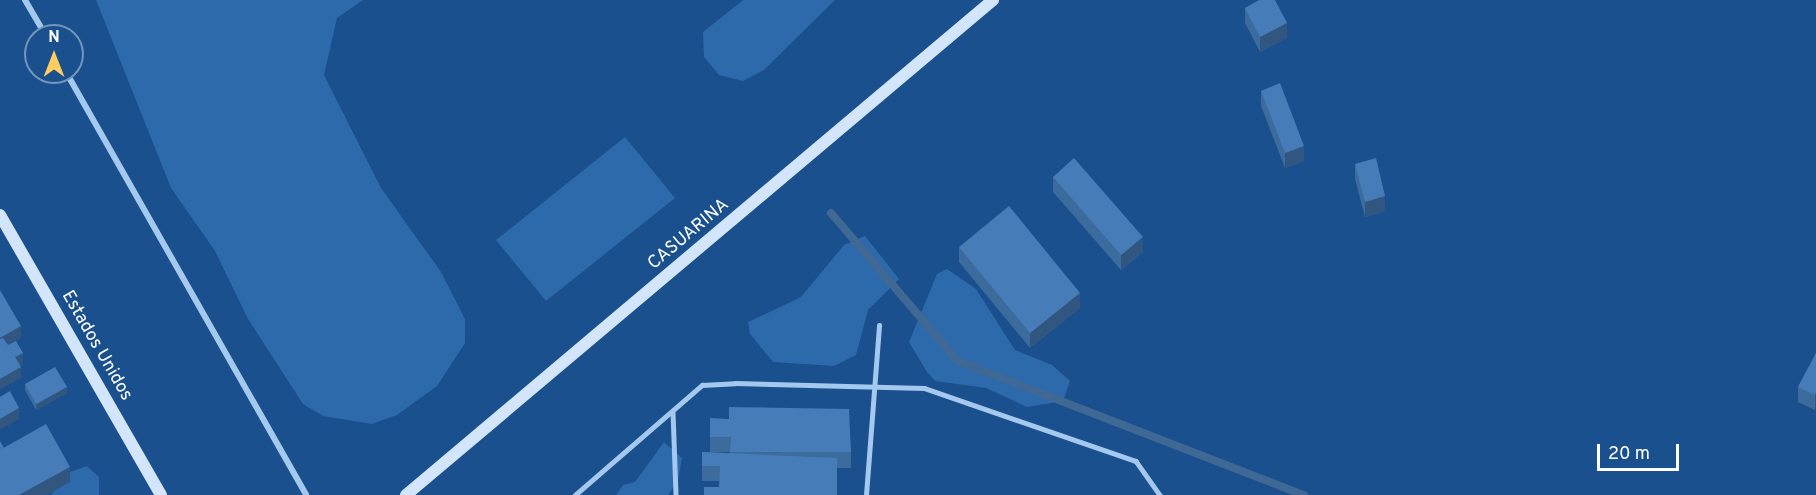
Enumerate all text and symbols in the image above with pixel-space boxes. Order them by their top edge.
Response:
north arrow [24,24,84,84]
text: N [48,28,60,48]
street label: CASUARINA [644,195,734,275]
street label: Estados Unidos [56,287,136,405]
scale bar [1600,432,1682,470]
text: 20 m [1608,443,1650,466]

